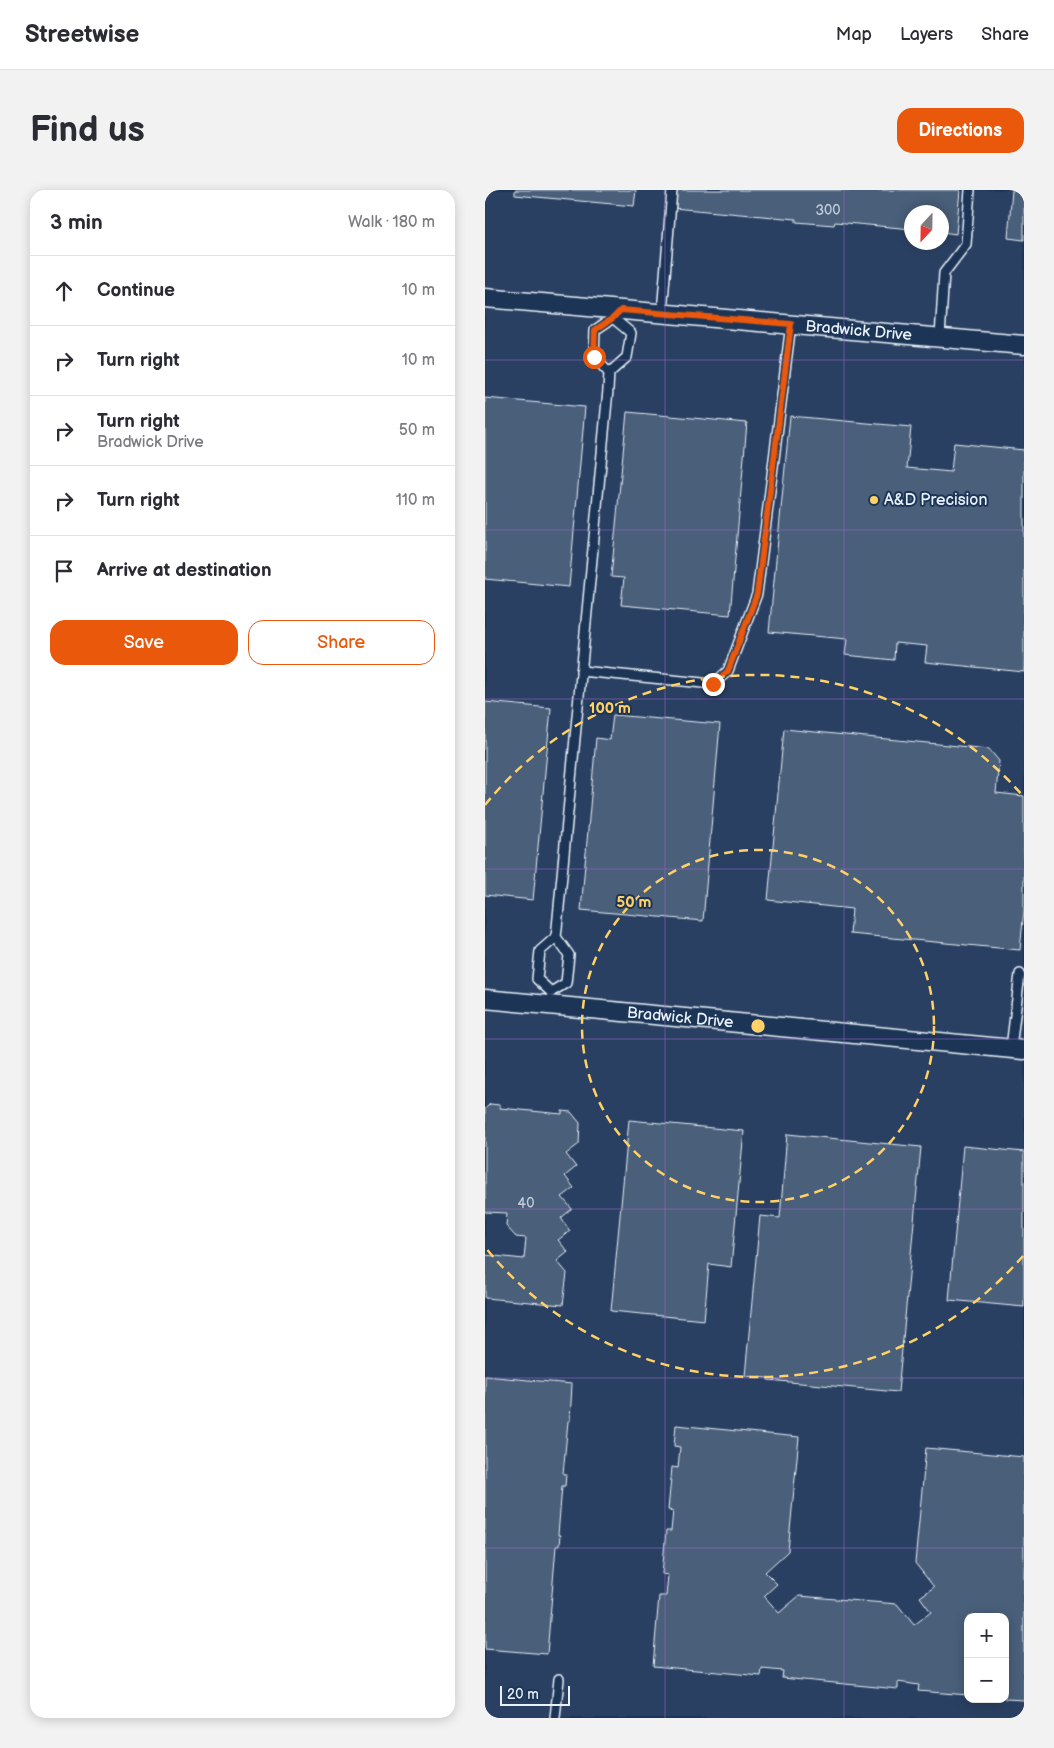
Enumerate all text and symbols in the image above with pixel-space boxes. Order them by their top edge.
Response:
text: Streetwise [25,20,139,49]
text: Map [836,24,872,45]
text: Layers [900,24,953,45]
text: Share [981,24,1029,45]
button: Directions [897,108,1024,153]
text: Find us [30,109,145,152]
house number: 300 [815,202,841,219]
north arrow [904,205,949,250]
text: 3 min [50,210,103,235]
text: Walk · 180 m [348,213,435,232]
icon: ahead [50,277,78,305]
text: Continue [97,279,175,302]
text: 10 m [402,281,435,300]
street label: Bradwick Drive [805,316,913,345]
route start [583,346,606,369]
icon: right [50,347,78,375]
text: Turn right [97,349,180,372]
text: 10 m [402,351,435,370]
text: Turn right [97,410,180,433]
icon: right [50,417,78,445]
text: 50 m [399,421,435,440]
text: Bradwick Drive [97,433,204,452]
icon: right [50,487,78,515]
text: Turn right [97,489,180,512]
text: 110 m [396,491,435,510]
place label: A&D Precision [884,491,987,510]
marker: A&D Precision [868,494,880,506]
icon: arrive [50,557,78,585]
text: Arrive at destination [97,559,272,582]
button: Save [50,620,238,665]
button: Share [248,620,435,665]
route end [702,673,725,696]
text: 100 m [589,699,631,718]
text: 50 m [617,893,652,912]
street label: Bradwick Drive [626,1003,735,1032]
centre of rings [749,1017,767,1035]
house number: 40 [518,1195,534,1212]
map controls [964,1613,1009,1703]
button: + [964,1613,1009,1658]
button: − [964,1658,1009,1703]
scale bar [500,1683,570,1706]
text: 20 m [507,1686,539,1703]

